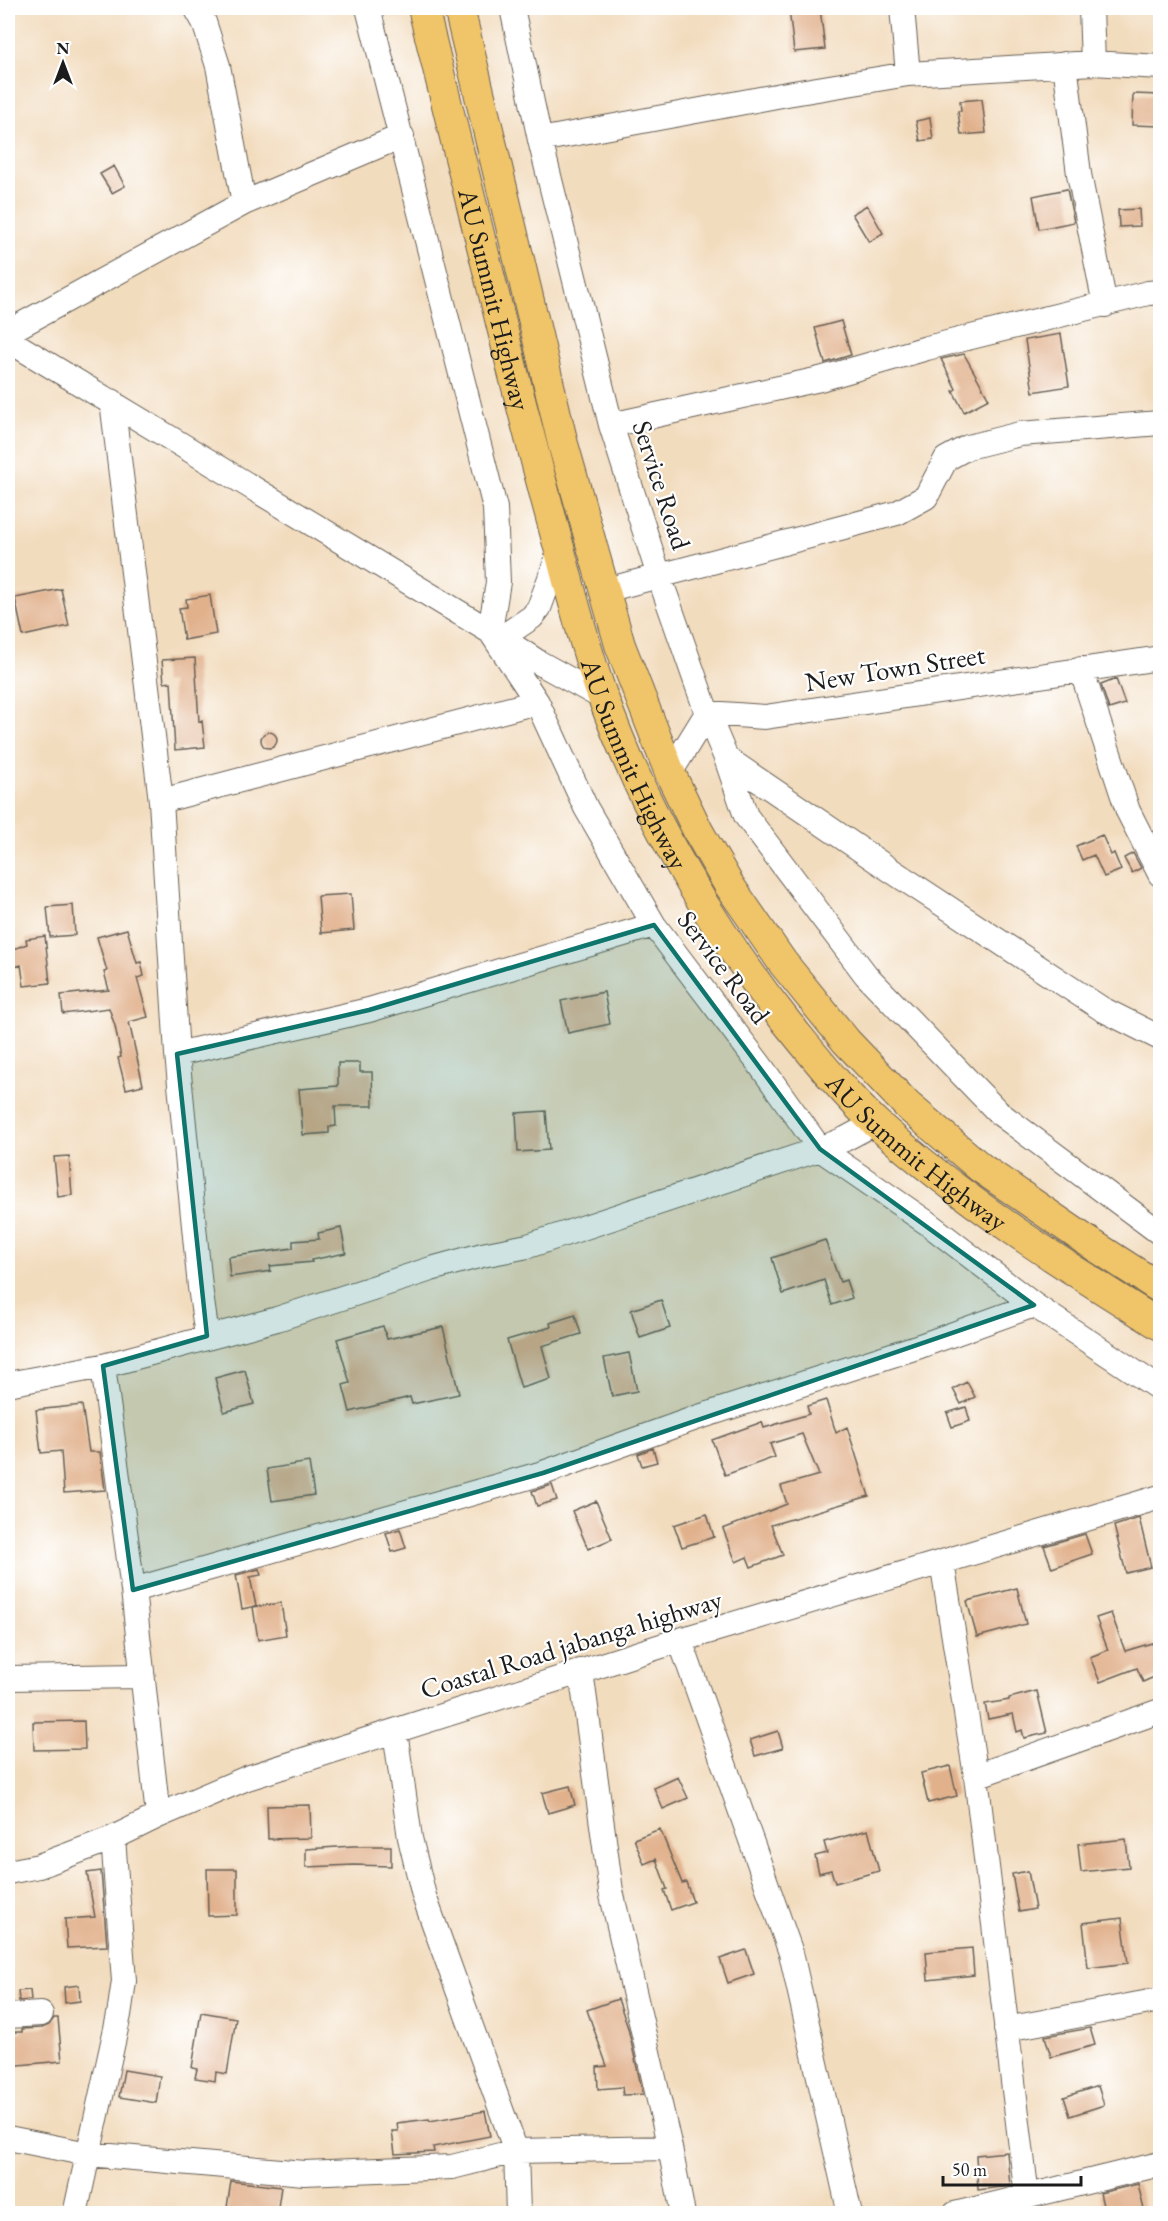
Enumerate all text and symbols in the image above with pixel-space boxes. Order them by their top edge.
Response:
north arrow [33,33,93,93]
text: N [57,38,70,59]
street label: AU Summit Highway [451,184,540,414]
street label: Service Road [625,416,699,554]
street label: New Town Street [803,636,988,699]
street label: AU Summit Highway [573,653,697,876]
street label: Service Road [670,903,778,1031]
street label: AU Summit Highway [818,1065,1015,1238]
street label: Coastal Road jabanga highway [416,1581,726,1707]
scale bar [943,2149,1081,2187]
text: 50 m [952,2158,987,2181]

